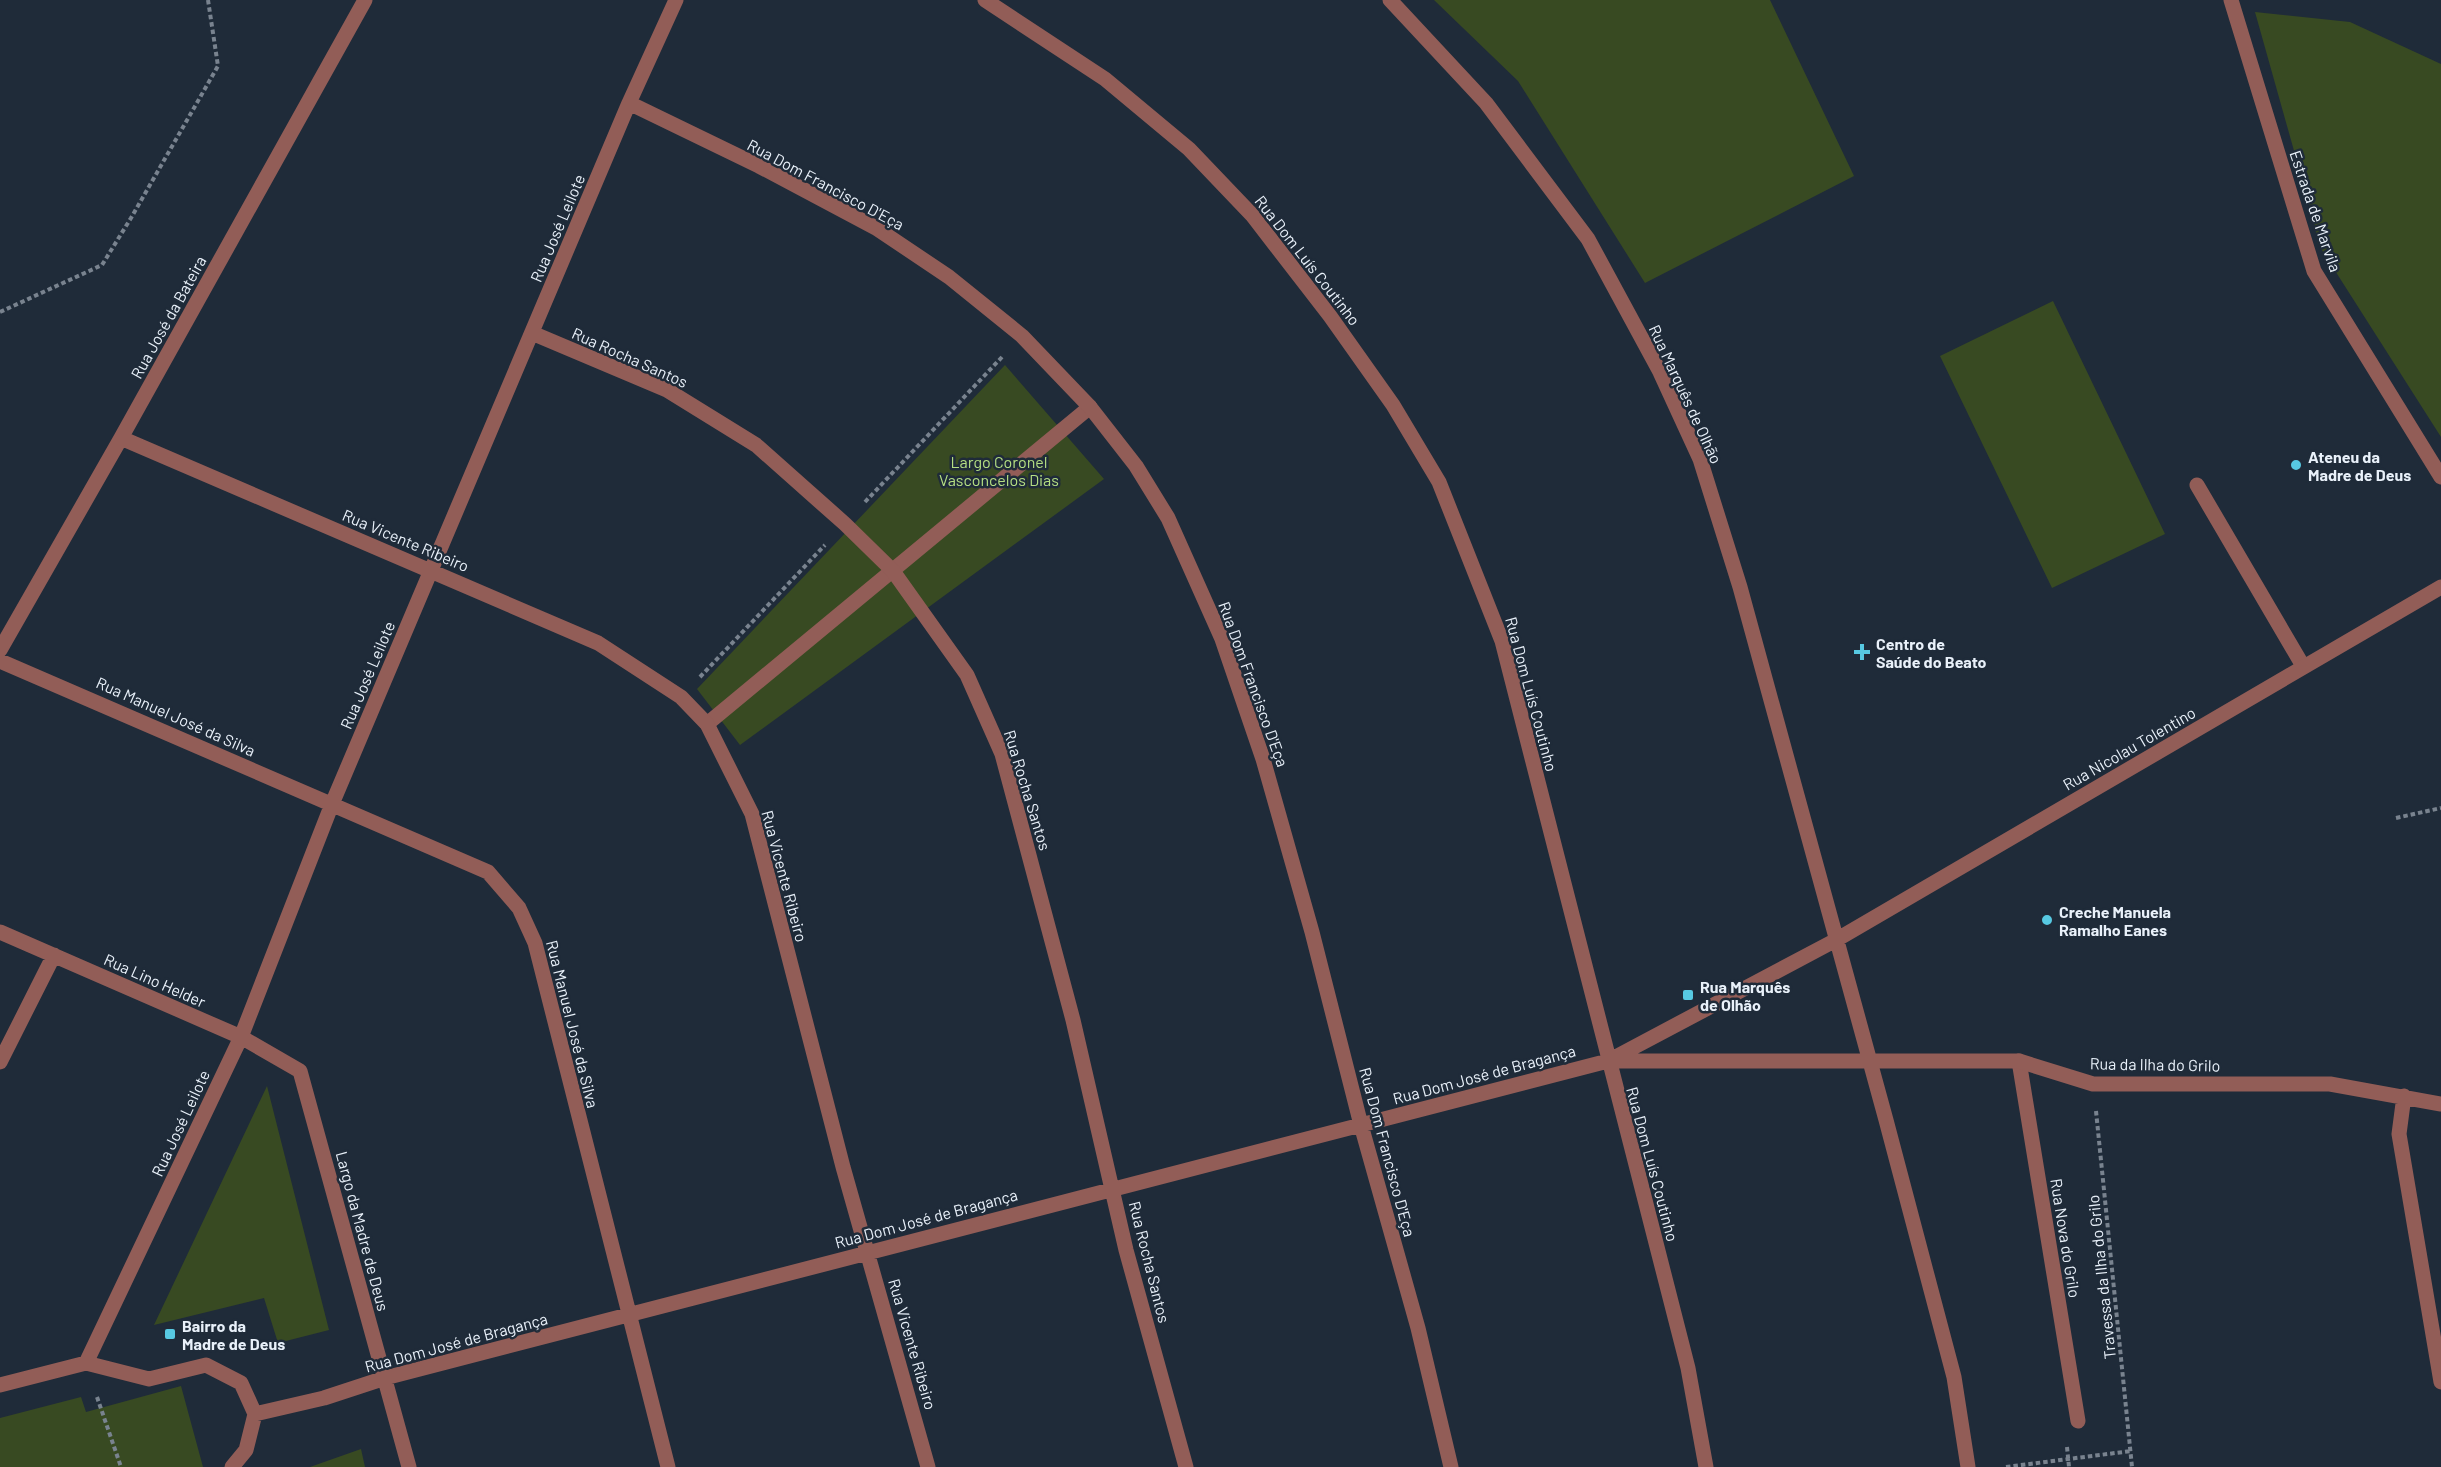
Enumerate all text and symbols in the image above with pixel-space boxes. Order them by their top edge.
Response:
street label: Rua Dom Francisco D'Eça [744,135,908,233]
street label: Estrada de Marvila [2286,148,2346,274]
street label: Rua José Leilote [526,171,588,285]
street label: Rua Dom Luís Coutinho [1251,191,1365,329]
street label: Rua José da Bateira [126,252,210,382]
street label: Rua Marquês de Olhão [1645,321,1727,467]
street label: Rua Rocha Santos [569,323,691,391]
place label: Ateneu da Madre de Deus [2308,447,2411,484]
park label: Largo Coronel Vasconcelos Dias [939,452,1059,489]
marker: Ateneu da Madre de Deus [2289,458,2303,472]
street label: Rua Vicente Ribeiro [340,505,472,575]
street label: Rua Dom Francisco D'Eça [1215,599,1293,769]
street label: Rua Dom Luís Coutinho [1502,615,1562,773]
street label: Rua José Leilote [336,618,398,732]
place label: Centro de Saúde do Beato [1876,634,1987,671]
marker: Centro de Saúde do Beato [1853,643,1871,661]
street label: Rua Manuel José da Silva [93,672,259,760]
street label: Rua Nicolau Tolentino [2059,702,2199,794]
street label: Rua Rocha Santos [1001,728,1055,852]
street label: Rua Vicente Ribeiro [758,808,812,944]
place label: Creche Manuela Ramalho Eanes [2059,902,2171,939]
marker: Creche Manuela Ramalho Eanes [2040,913,2054,927]
street label: Rua Manuel José da Silva [543,938,603,1110]
street label: Rua Lino Helder [101,949,209,1011]
place label: Rua Marquês de Olhão [1700,977,1790,1014]
marker: Rua Marquês de Olhão [1681,988,1695,1002]
street label: Rua Dom José de Bragança [1391,1040,1577,1108]
street label: Rua da Ilha do Grilo [2090,1053,2220,1075]
street label: Rua Dom Francisco D'Eça [1356,1065,1420,1239]
street label: Rua José Leilote [147,1067,213,1179]
street label: Rua Dom Luís Coutinho [1623,1085,1683,1243]
street label: Largo da Madre de Deus [333,1149,393,1313]
street label: Rua Nova do Grilo [2047,1177,2085,1299]
street label: Rua Dom José de Bragança [833,1184,1019,1252]
street label: Travessa da Ilha do Grilo [2083,1194,2119,1360]
street label: Rua Rocha Santos [1126,1199,1174,1325]
street label: Rua Vicente Ribeiro [885,1276,941,1412]
street label: Rua Dom José de Bragança [363,1308,549,1376]
place label: Bairro da Madre de Deus [182,1316,285,1353]
marker: Bairro da Madre de Deus [163,1327,177,1341]

